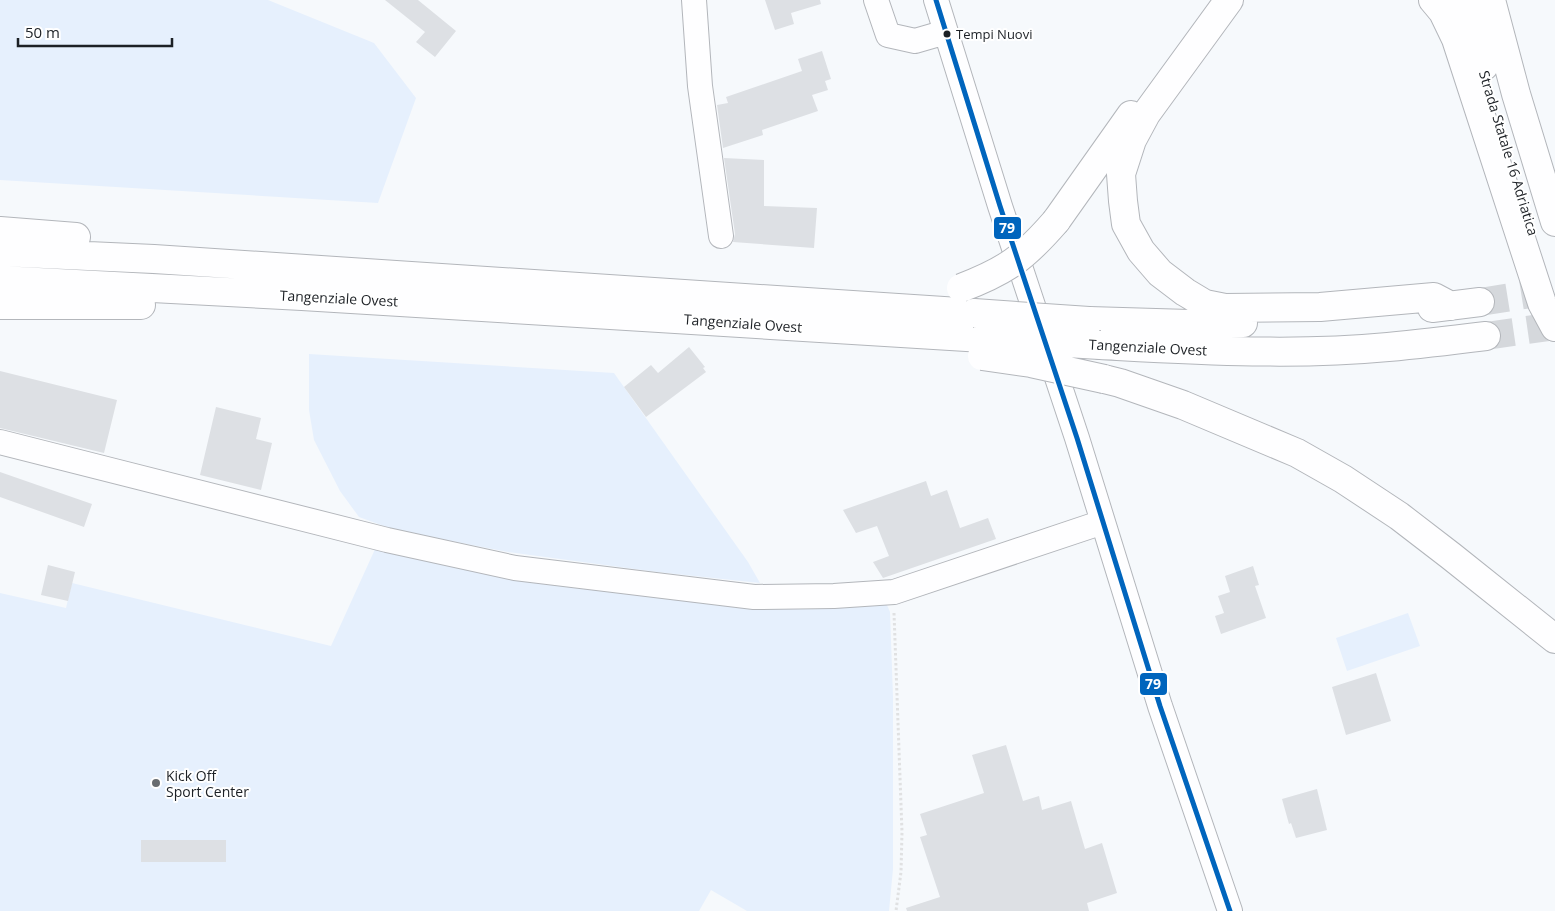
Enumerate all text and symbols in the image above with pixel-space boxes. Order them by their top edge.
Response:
scale bar [18,15,171,47]
text: 50 m [25,22,60,42]
place label: Tempi Nuovi [956,25,1032,43]
marker: Tempi Nuovi [942,29,952,39]
street label: Strada Statale 16 Adriatica [1475,68,1543,238]
line badge: 79 [993,216,1022,240]
text: 79 [999,218,1015,237]
street label: Tangenziale Ovest [279,285,399,311]
street label: Tangenziale Ovest [683,309,803,337]
street label: Tangenziale Ovest [1088,334,1208,360]
line badge: 79 [1139,672,1168,696]
text: 79 [1145,674,1161,693]
place label: Kick Off Sport Center [166,766,249,801]
marker: Kick Off Sport Center [150,777,162,789]

